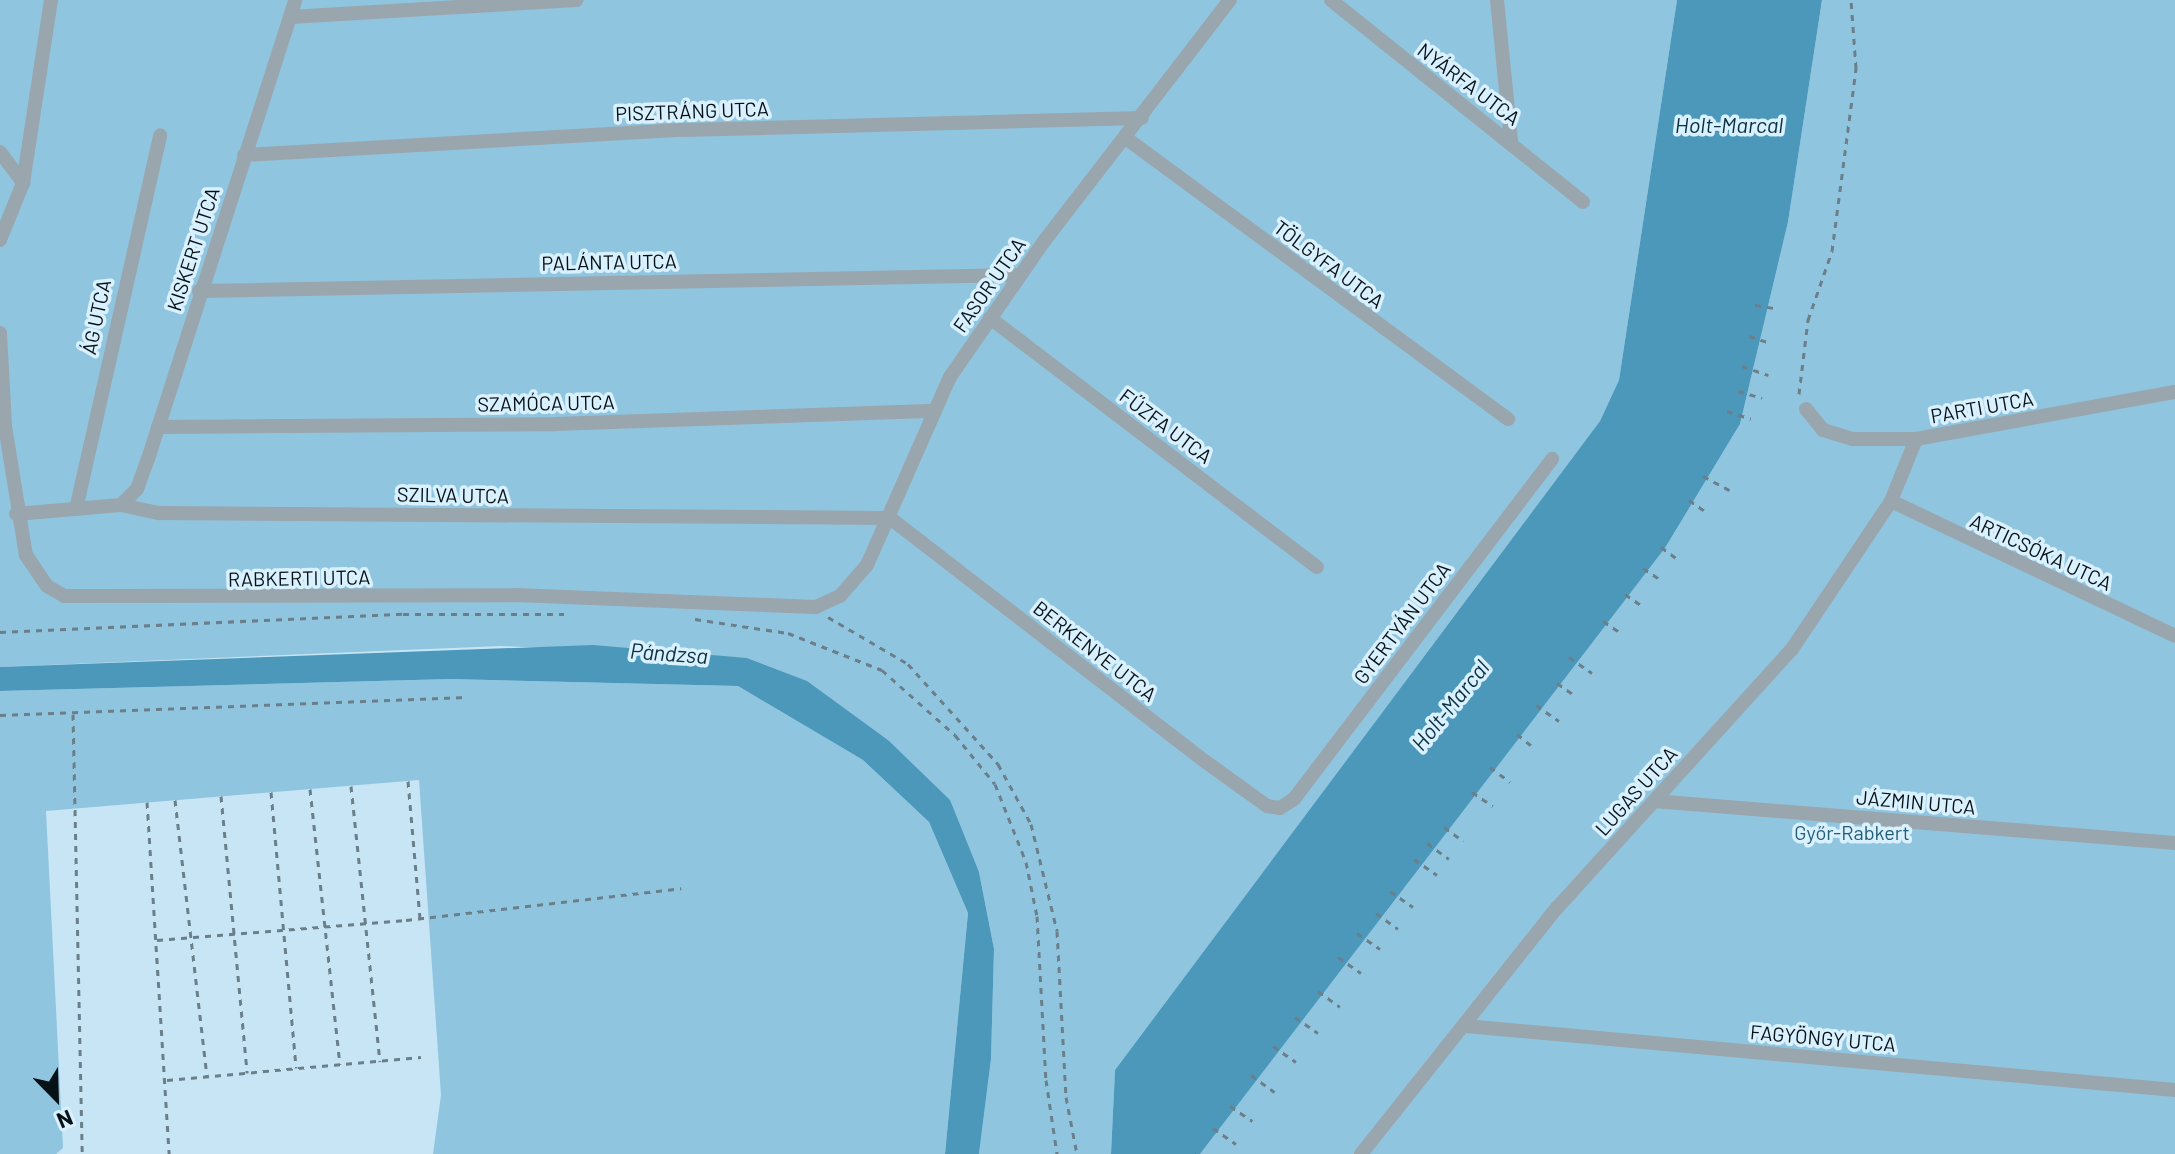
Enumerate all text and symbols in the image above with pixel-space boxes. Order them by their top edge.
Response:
street label: NYÁRFA UTCA [1413,38,1525,130]
street label: PISZTRÁNG UTCA [615,96,769,126]
water label: Holt-Marcal [1675,112,1783,138]
street label: KISKERT UTCA [162,184,224,314]
street label: TÖLGYFA UTCA [1269,215,1389,313]
street label: FASOR UTCA [948,233,1030,337]
street label: PALÁNTA UTCA [541,249,677,275]
street label: ÁG UTCA [76,277,116,357]
street label: FŰZFA UTCA [1115,383,1217,469]
street label: PARTI UTCA [1929,386,2035,428]
street label: SZAMÓCA UTCA [477,390,615,416]
street label: SZILVA UTCA [397,482,509,508]
street label: ARTICSÓKA UTCA [1966,509,2116,595]
street label: GYERTYÁN UTCA [1349,558,1455,688]
street label: RABKERTI UTCA [228,565,370,591]
street label: BERKENYE UTCA [1029,596,1161,706]
water label: Pándzsa [629,637,709,669]
water label: Holt-Marcal [1406,655,1494,755]
street label: LUGAS UTCA [1590,742,1682,840]
street label: JÁZMIN UTCA [1855,785,1977,819]
park label: Győr-Rabkert [1794,820,1910,844]
street label: FAGYÖNGY UTCA [1749,1020,1897,1056]
north arrow [16,1058,96,1138]
text: N [54,1105,77,1135]

